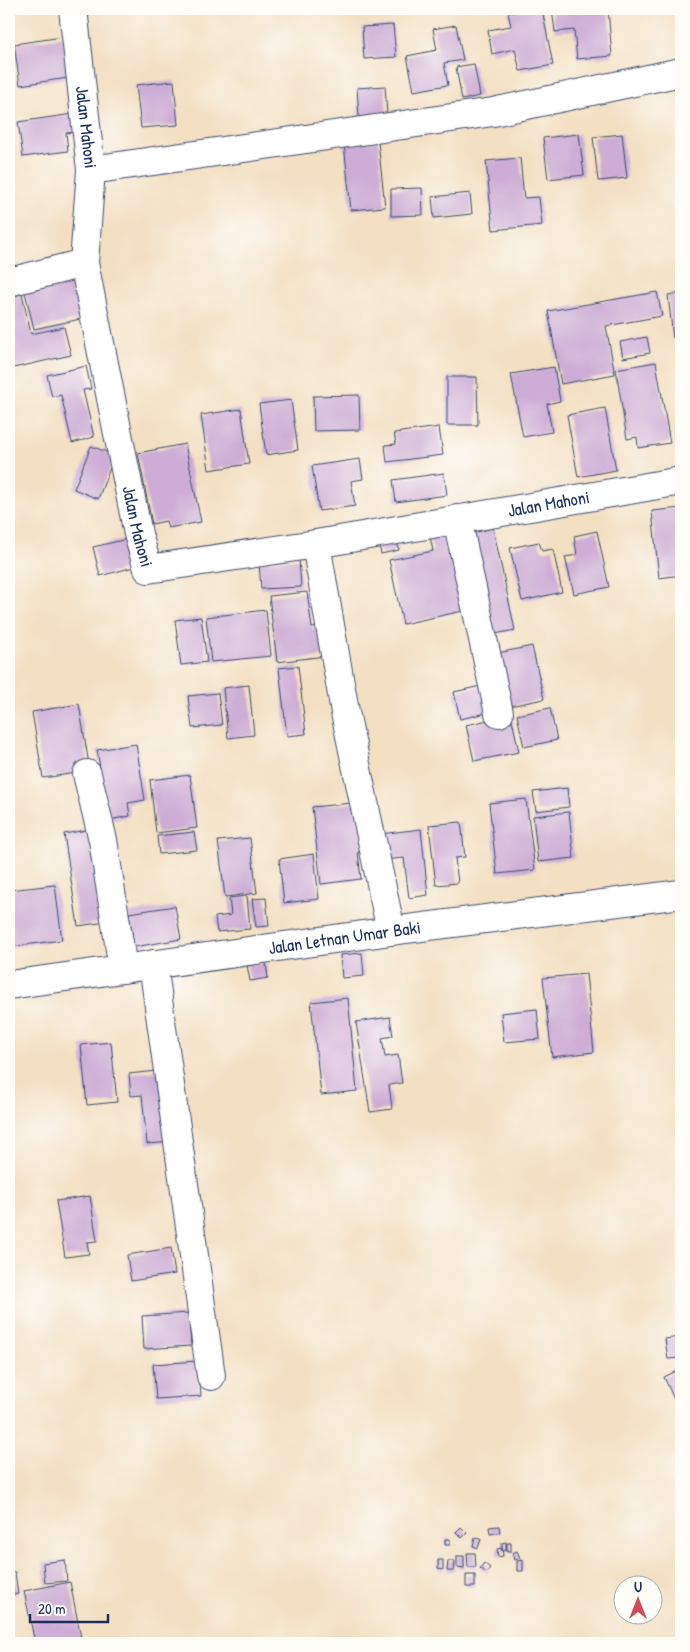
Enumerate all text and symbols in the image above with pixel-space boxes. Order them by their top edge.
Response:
street label: Jalan Mahoni [70,85,104,170]
street label: Jalan Mahoni [117,483,160,570]
street label: Jalan Mahoni [506,484,591,523]
street label: Jalan Letnan Umar Baki [267,914,422,960]
north arrow [612,1574,662,1624]
text: U [634,1577,642,1596]
scale bar [30,1592,108,1624]
text: 20 m [38,1598,65,1619]

